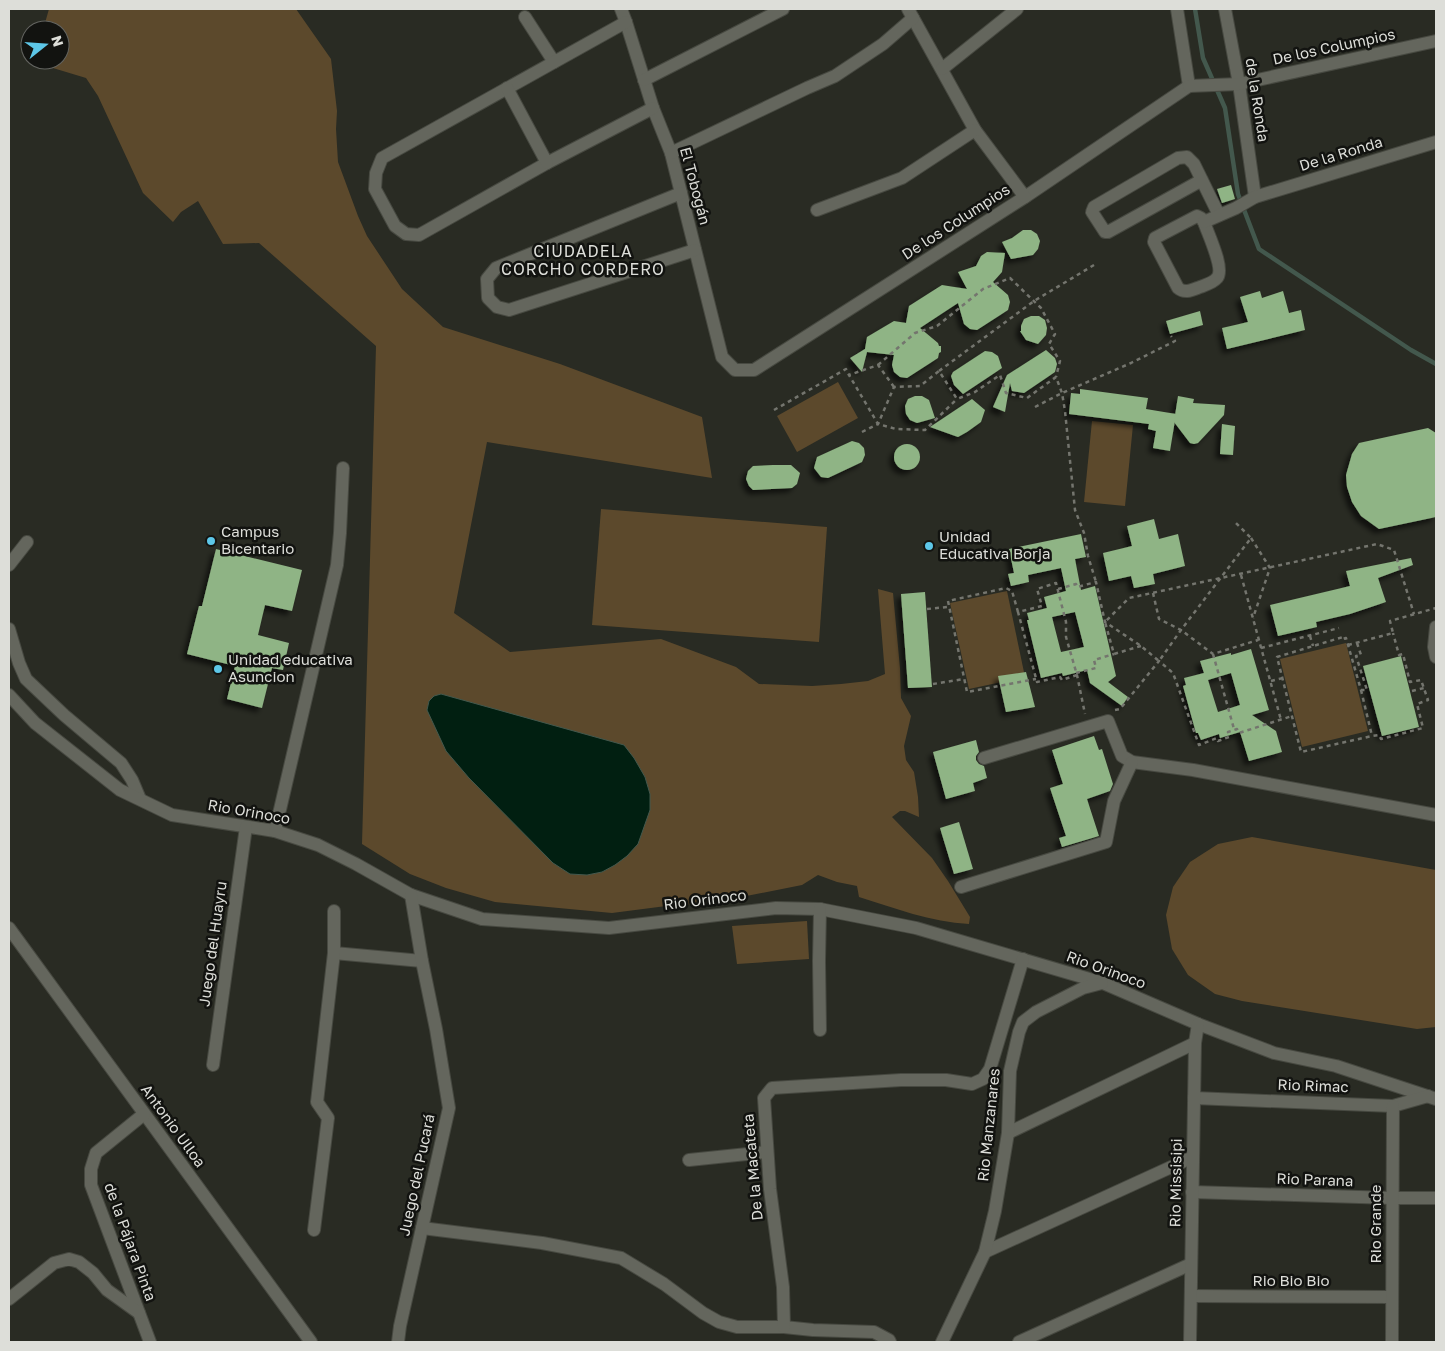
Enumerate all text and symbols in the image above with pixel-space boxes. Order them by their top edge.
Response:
north arrow [20,20,70,70]
street label: De los Columpios [1271,24,1397,68]
text: N [48,33,68,49]
street label: de la Ronda [1242,57,1274,143]
street label: De la Ronda [1297,132,1384,174]
street label: El Tobogán [677,145,715,227]
street label: De los Columpios [898,180,1013,263]
district label: CIUDADELA CORCHO CORDERO [501,241,665,279]
place label: Campus Bicentario [221,522,294,557]
place label: Unidad Educativa Borja [939,527,1050,562]
marker: Campus Bicentario [205,535,217,547]
marker: Unidad Educativa Borja [923,540,935,552]
place label: Unidad educativa Asuncion [228,650,353,685]
marker: Unidad educativa Asuncion [212,663,224,675]
street label: Rio Orinoco [207,795,292,827]
street label: Juego del Huayru [194,880,230,1008]
street label: Rio Orinoco [662,885,747,913]
street label: Rio Orinoco [1064,946,1149,992]
street label: Rio Manzanares [973,1067,1003,1182]
street label: Rio Rimac [1277,1075,1349,1095]
street label: Antonio Ulloa [138,1080,210,1170]
street label: Juego del Pucará [394,1112,438,1237]
street label: De la Macateta [738,1113,766,1221]
street label: Rio Missisipi [1165,1138,1185,1228]
street label: Rio Parana [1276,1169,1354,1189]
street label: de la Pájara Pinta [101,1180,161,1303]
street label: Rio Grande [1366,1184,1384,1263]
street label: Rio Bio Bio [1253,1271,1329,1289]

